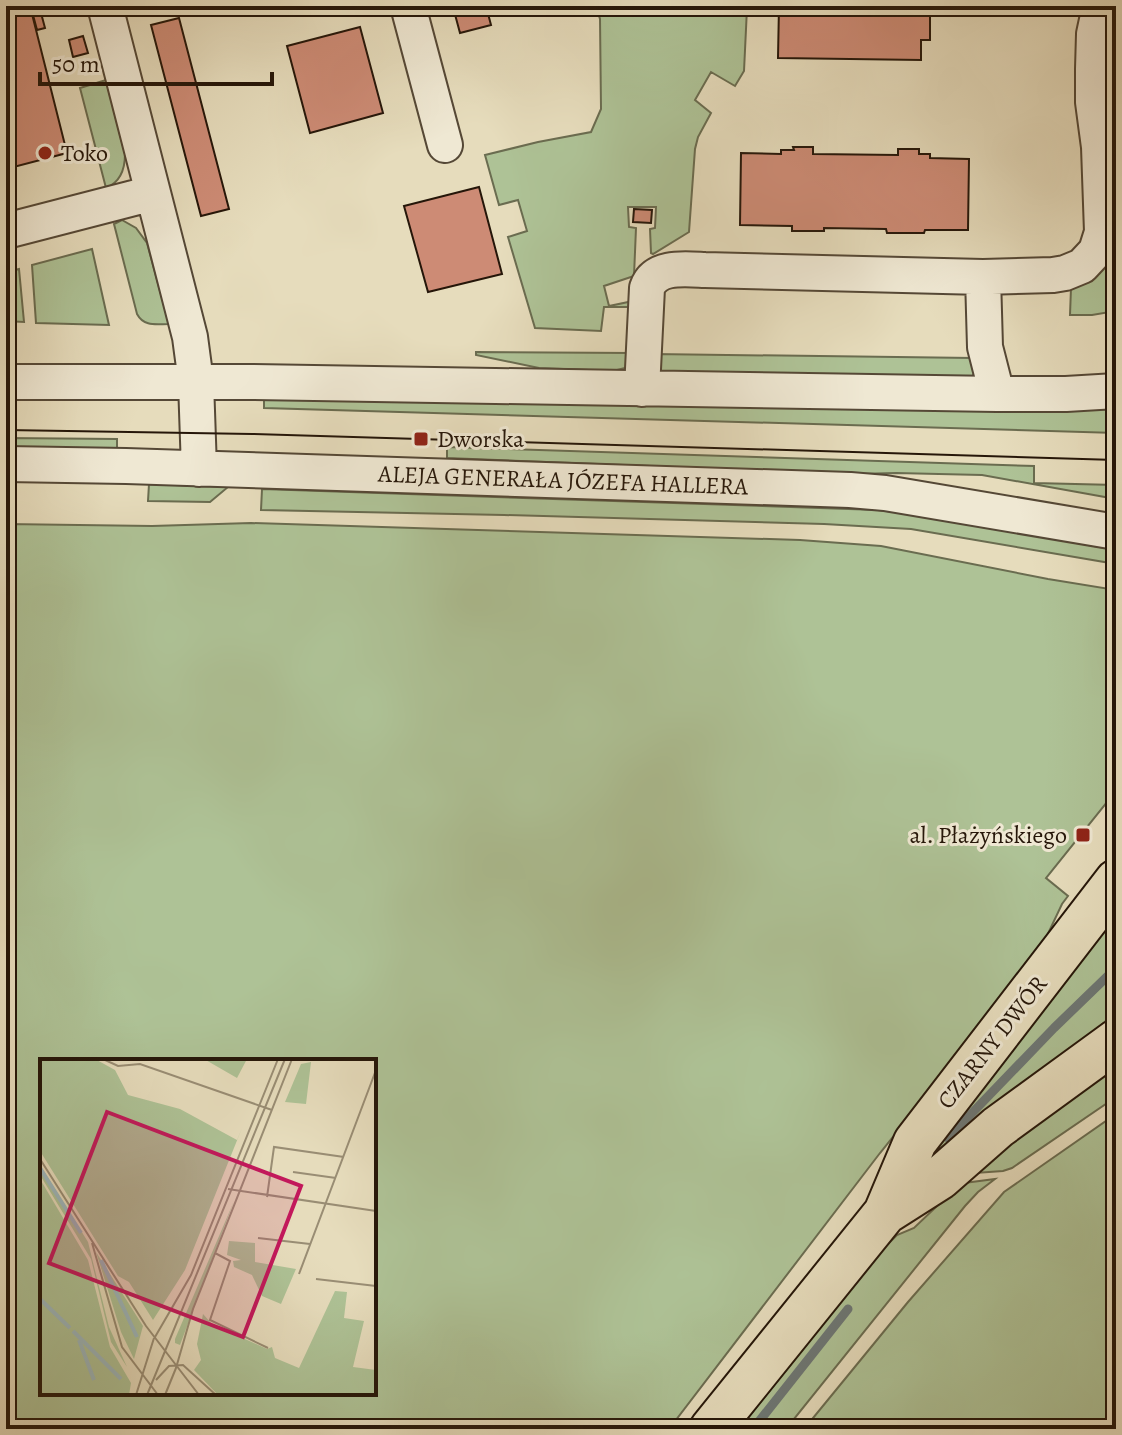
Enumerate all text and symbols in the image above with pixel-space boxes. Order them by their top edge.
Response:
scale bar [40,36,272,86]
text: 50 m [52,48,100,80]
place label: Toko [61,137,108,169]
marker: Toko [36,144,54,162]
place label: Dworska [437,423,525,455]
marker: Dworska [412,430,430,448]
street label: ALEJA GENERAŁA JÓZEFA HALLERA [376,458,750,502]
place label: al. Płażyńskiego [909,819,1067,851]
marker: al. Płażyńskiego [1074,826,1092,844]
street label: CZARNY DWÓR [930,968,1054,1115]
inset map [40,1059,376,1395]

